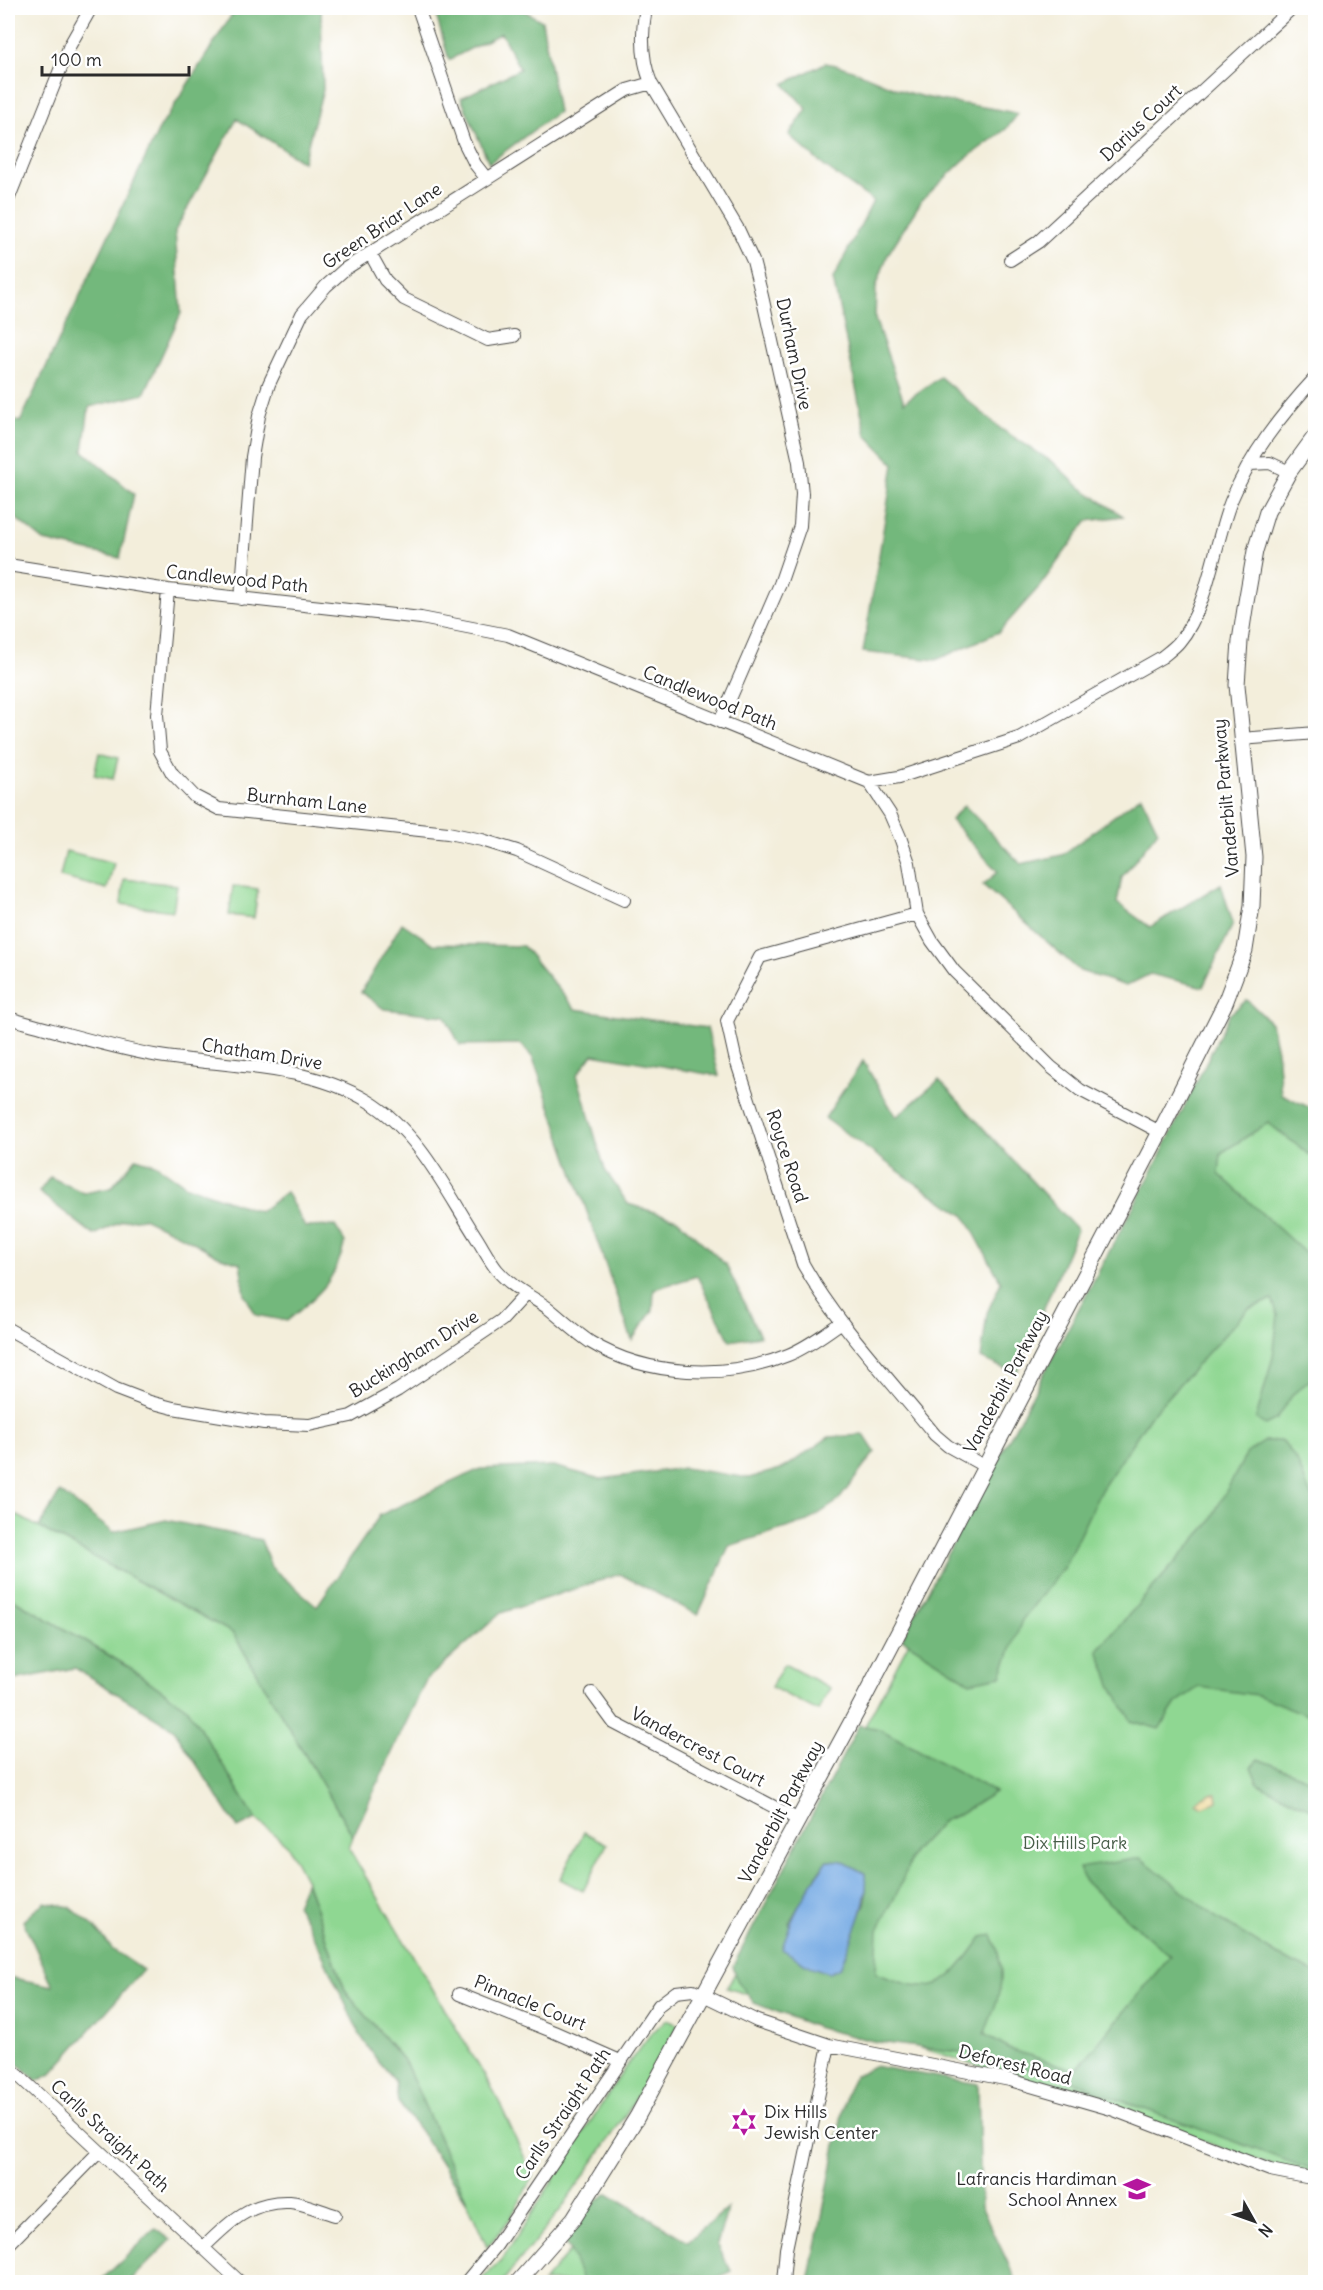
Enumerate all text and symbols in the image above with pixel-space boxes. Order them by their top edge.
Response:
scale bar [42,39,189,77]
text: 100 m [51,48,102,71]
street label: Darius Court [1095,79,1186,166]
street label: Green Briar Lane [318,177,446,274]
street label: Durham Drive [771,296,818,412]
street label: Candlewood Path [165,560,309,597]
street label: Candlewood Path [640,660,781,735]
street label: Vanderbilt Parkway [1207,718,1244,878]
street label: Burnham Lane [246,783,368,818]
street label: Chatham Drive [200,1033,324,1074]
street label: Royce Road [762,1106,813,1206]
street label: Buckingham Drive [345,1305,483,1403]
street label: Vanderbilt Parkway [958,1306,1053,1457]
street label: Vandercrest Court [627,1702,769,1792]
street label: Vanderbilt Parkway [733,1736,828,1887]
park label: Dix Hills Park [1023,1831,1127,1854]
street label: Pinnacle Court [471,1970,590,2035]
street label: Deforest Road [956,2039,1074,2090]
street label: Carlls Straight Path [510,2043,615,2184]
street label: Carlls Straight Path [46,2074,175,2197]
place label: Dix Hills Jewish Center [764,2100,879,2144]
synagogue icon: Dix Hills Jewish Center [729,2107,759,2137]
place label: Lafrancis Hardiman School Annex [956,2167,1117,2211]
school or university icon: Lafrancis Hardiman School Annex [1122,2174,1152,2204]
north arrow [1224,2191,1284,2251]
text: N [1254,2220,1277,2241]

